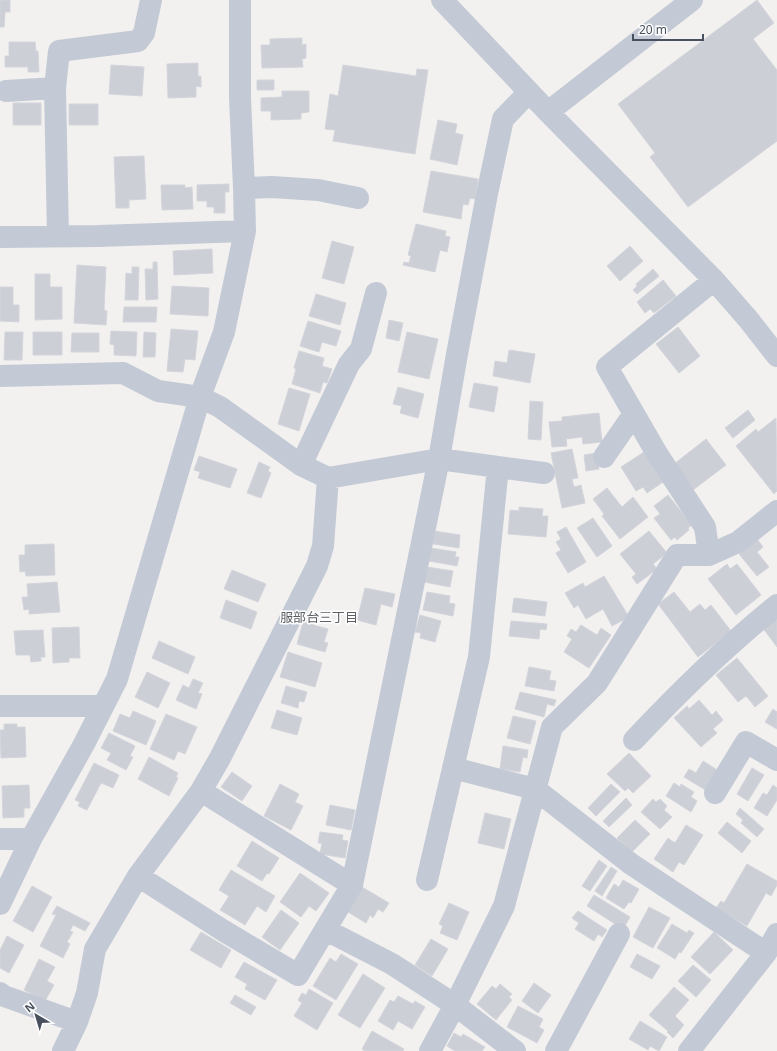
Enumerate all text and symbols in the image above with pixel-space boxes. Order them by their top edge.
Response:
scale bar [633,16,703,42]
text: 20 m [639,21,667,38]
district label: 服部台三丁目 [280,608,358,626]
north arrow [16,995,56,1035]
text: N [21,998,38,1015]

